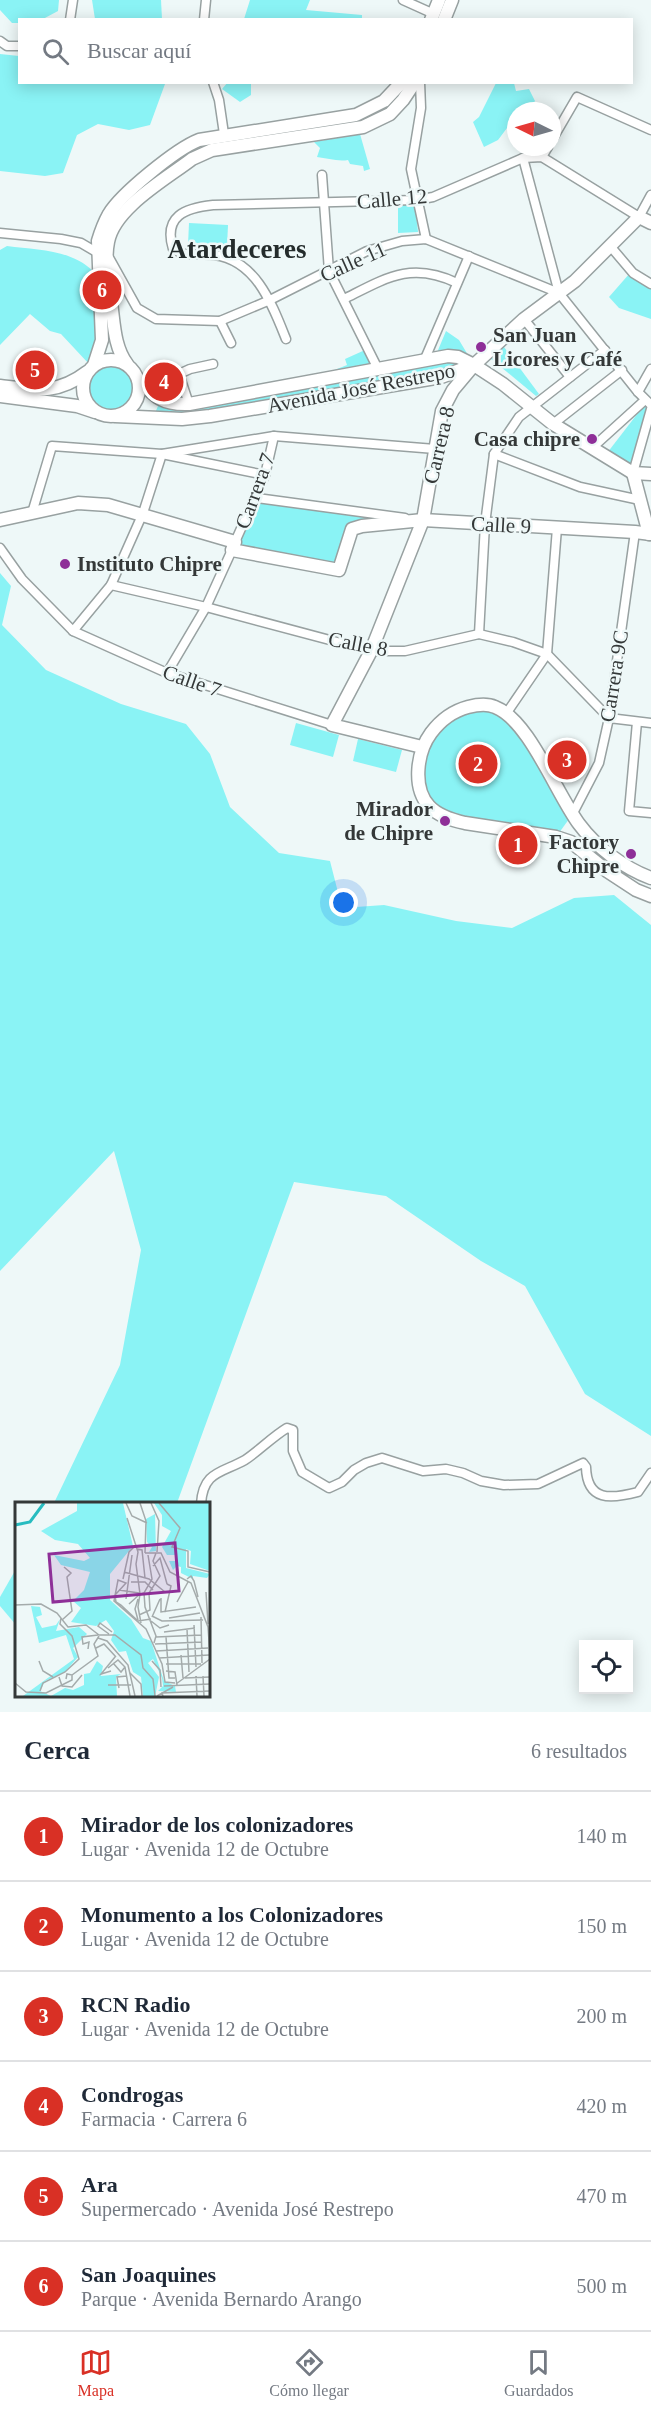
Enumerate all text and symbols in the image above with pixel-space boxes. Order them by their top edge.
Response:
search box [18,18,633,84]
icon: search [39,35,72,68]
text: Buscar aquí [87,38,191,63]
north arrow [507,102,561,156]
street label: Calle 12 [356,184,428,214]
district label: Atardeceres [168,234,306,264]
street label: Calle 11 [316,237,390,287]
pin: 6 [82,268,122,312]
place label: San Juan Licores y Café [493,323,622,371]
marker: San Juan Licores y Café [474,340,488,354]
pin: 5 [15,348,54,392]
street label: Avenida José Restrepo [265,358,457,418]
pin: 4 [144,360,184,404]
street label: Carrera 8 [418,404,460,486]
place label: Casa chipre [474,427,580,451]
marker: Casa chipre [585,432,599,446]
street label: Carrera 7 [230,450,280,532]
street label: Calle 9 [470,511,532,539]
place label: Instituto Chipre [77,552,222,576]
marker: Instituto Chipre [58,557,72,571]
street label: Calle 8 [326,626,390,662]
street label: Carrera 9C [595,628,633,724]
street label: Calle 7 [160,660,224,702]
pin: 3 [548,738,586,783]
pin: 2 [458,742,498,786]
place label: Mirador de Chipre [344,797,433,845]
marker: Mirador de Chipre [438,814,452,828]
pin: 1 [498,822,538,868]
place label: Factory Chipre [549,830,619,878]
marker: Factory Chipre [624,847,638,861]
your location [329,888,358,917]
inset map [15,1502,210,1697]
map controls [579,1640,633,1694]
button: locate [579,1640,633,1694]
text: Cerca [24,1736,90,1765]
text: 6 resultados [531,1740,627,1762]
text: Mirador de los colonizadores [81,1812,353,1837]
text: 1 [39,1825,49,1847]
text: 140 m [576,1825,627,1847]
text: Lugar · Avenida 12 de Octubre [81,1838,329,1860]
text: Monumento a los Colonizadores [81,1902,383,1927]
text: 2 [39,1915,49,1937]
text: 150 m [576,1915,627,1937]
text: Lugar · Avenida 12 de Octubre [81,1928,329,1950]
text: RCN Radio [81,1992,190,2017]
text: 3 [39,2005,49,2027]
text: 200 m [576,2005,627,2027]
text: Lugar · Avenida 12 de Octubre [81,2018,329,2040]
text: Condrogas [81,2082,183,2107]
text: 4 [39,2095,49,2117]
text: 420 m [576,2095,627,2117]
text: Farmacia · Carrera 6 [81,2108,247,2130]
text: Ara [81,2172,118,2197]
text: 5 [39,2185,49,2207]
text: 470 m [576,2185,627,2207]
text: Supermercado · Avenida José Restrepo [81,2198,394,2220]
text: San Joaquines [81,2262,216,2287]
text: 6 [39,2275,49,2297]
text: 500 m [576,2275,627,2297]
text: Parque · Avenida Bernardo Arango [81,2288,362,2310]
tab: Mapa [78,2346,114,2400]
tab: Cómo llegar [269,2346,349,2400]
tab: Guardados [504,2346,573,2400]

